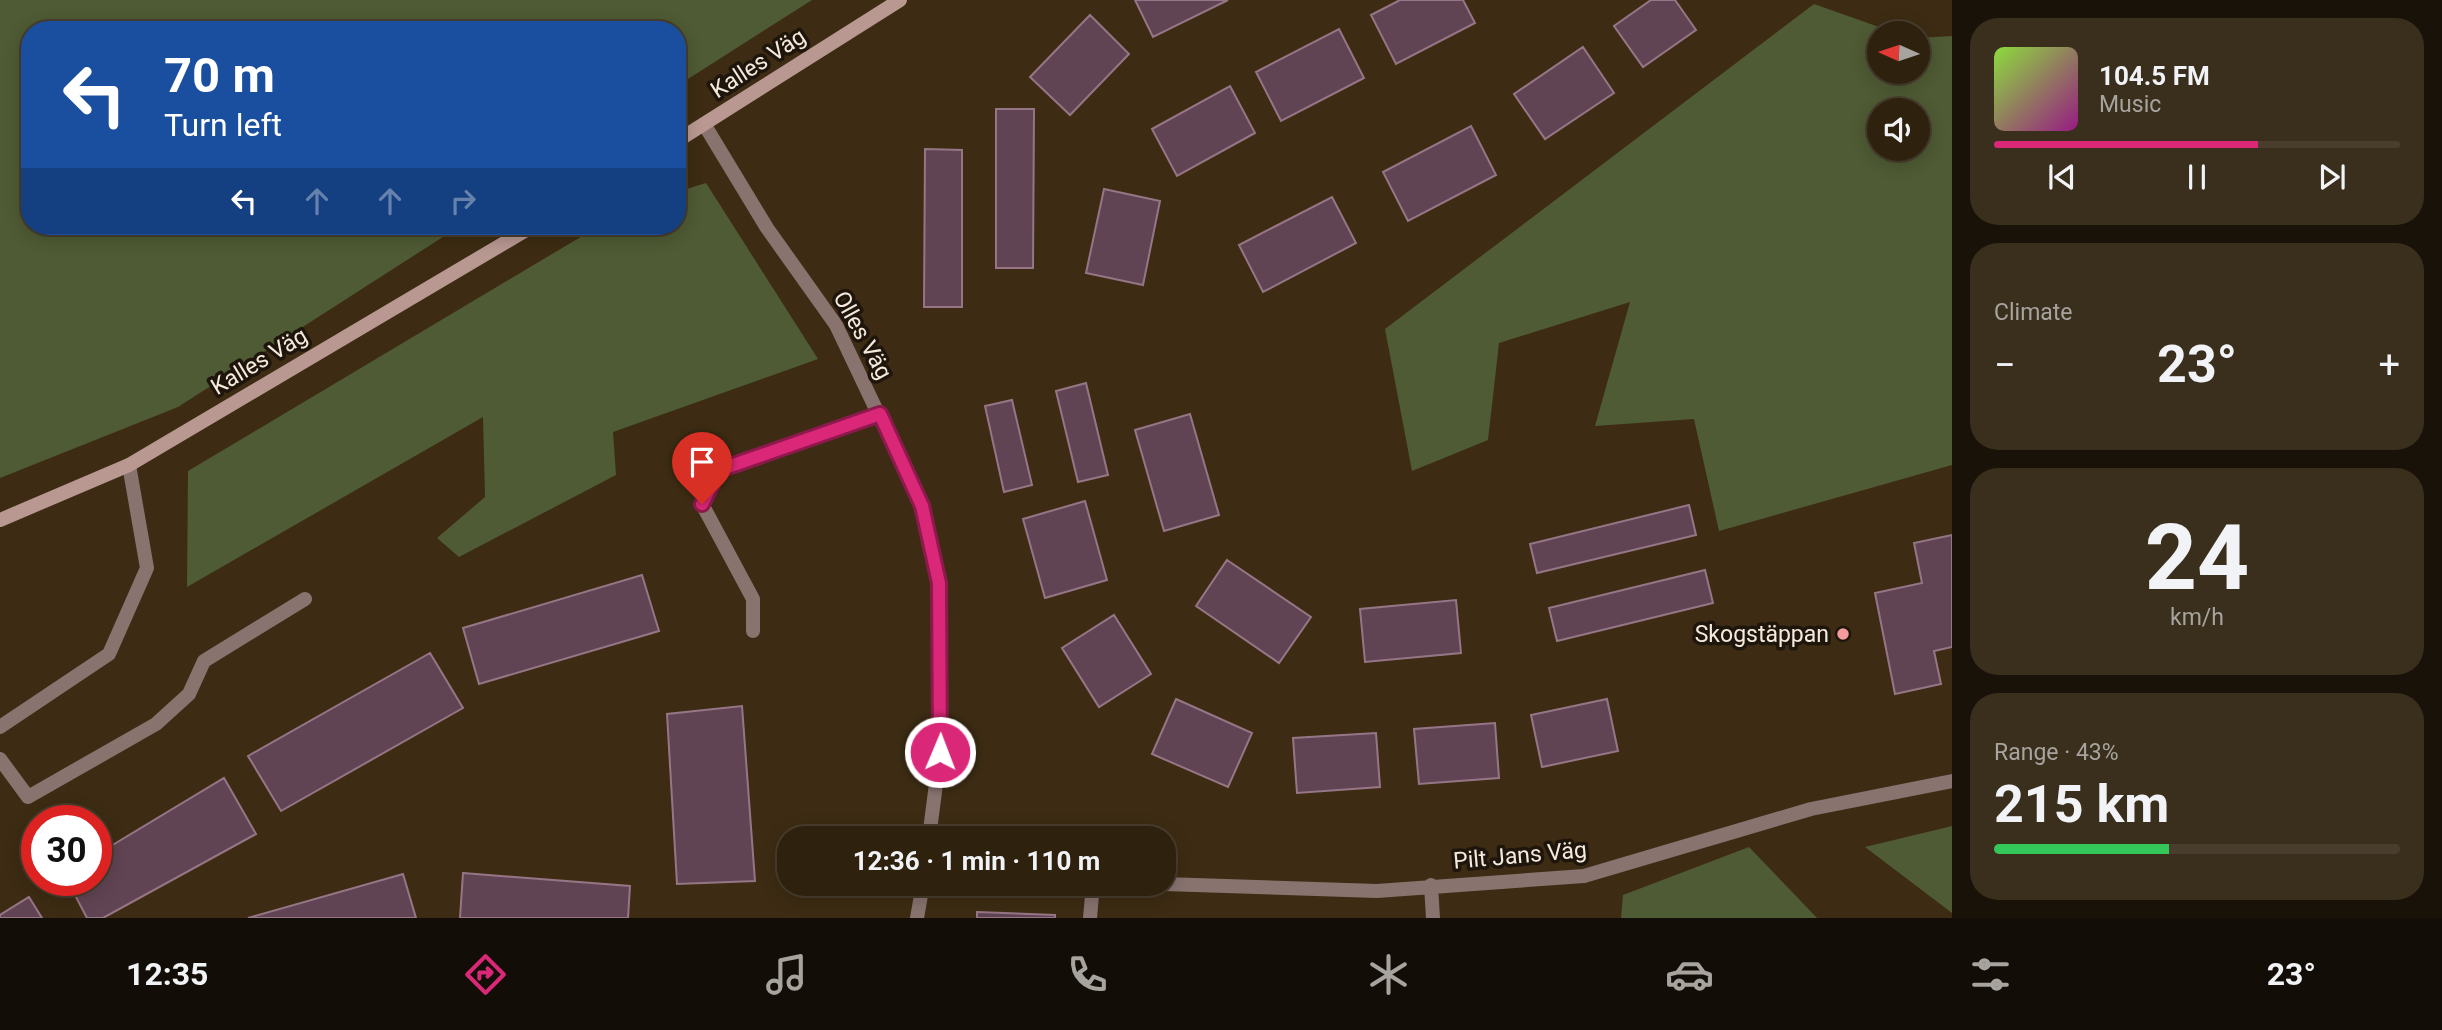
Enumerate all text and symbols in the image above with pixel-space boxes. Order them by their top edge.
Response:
north arrow [1867,21,1930,84]
map controls [1867,21,1930,161]
street label: Kalles Väg [706,23,811,104]
text: 70 m [164,47,275,104]
icon: left [49,49,140,140]
text: 104.5 FM [2099,61,2210,91]
text: Music [2099,91,2161,118]
button: sound [1867,98,1930,161]
text: Turn left [164,106,282,144]
icon: previous [2043,158,2081,196]
icon: pause [2178,158,2216,196]
icon: next [2313,158,2351,196]
icon: left [225,182,263,220]
icon: ahead [298,182,336,220]
icon: ahead [371,182,409,220]
icon: right [444,182,482,220]
street label: Olles Väg [827,287,898,384]
text: Climate [1994,299,2073,326]
street label: Kalles Väg [206,322,312,401]
text: 23° [2157,334,2237,395]
text: − [1994,343,2016,387]
text: + [2378,343,2400,387]
pin [672,432,732,504]
icon: arrive [683,443,721,481]
text: 24 [2145,505,2249,611]
text: km/h [2170,604,2224,631]
place label: Skogstäppan [1695,621,1829,648]
marker: Skogstäppan [1835,626,1851,642]
position arrow [903,715,977,789]
text: Range · 43% [1994,739,2119,766]
text: 215 km [1994,774,2169,835]
speed limit sign: 30 [21,805,112,896]
street label: Pilt Jans Väg [1452,836,1588,875]
text: 12:36 · 1 min · 110 m [853,846,1100,876]
icon: directions [461,950,510,999]
icon: music [762,950,811,999]
icon: phone [1063,950,1112,999]
icon: climate [1364,950,1413,999]
icon: car [1665,950,1714,999]
icon: filters [1966,950,2015,999]
text: 12:35 [126,955,208,993]
text: 23° [2267,955,2316,993]

